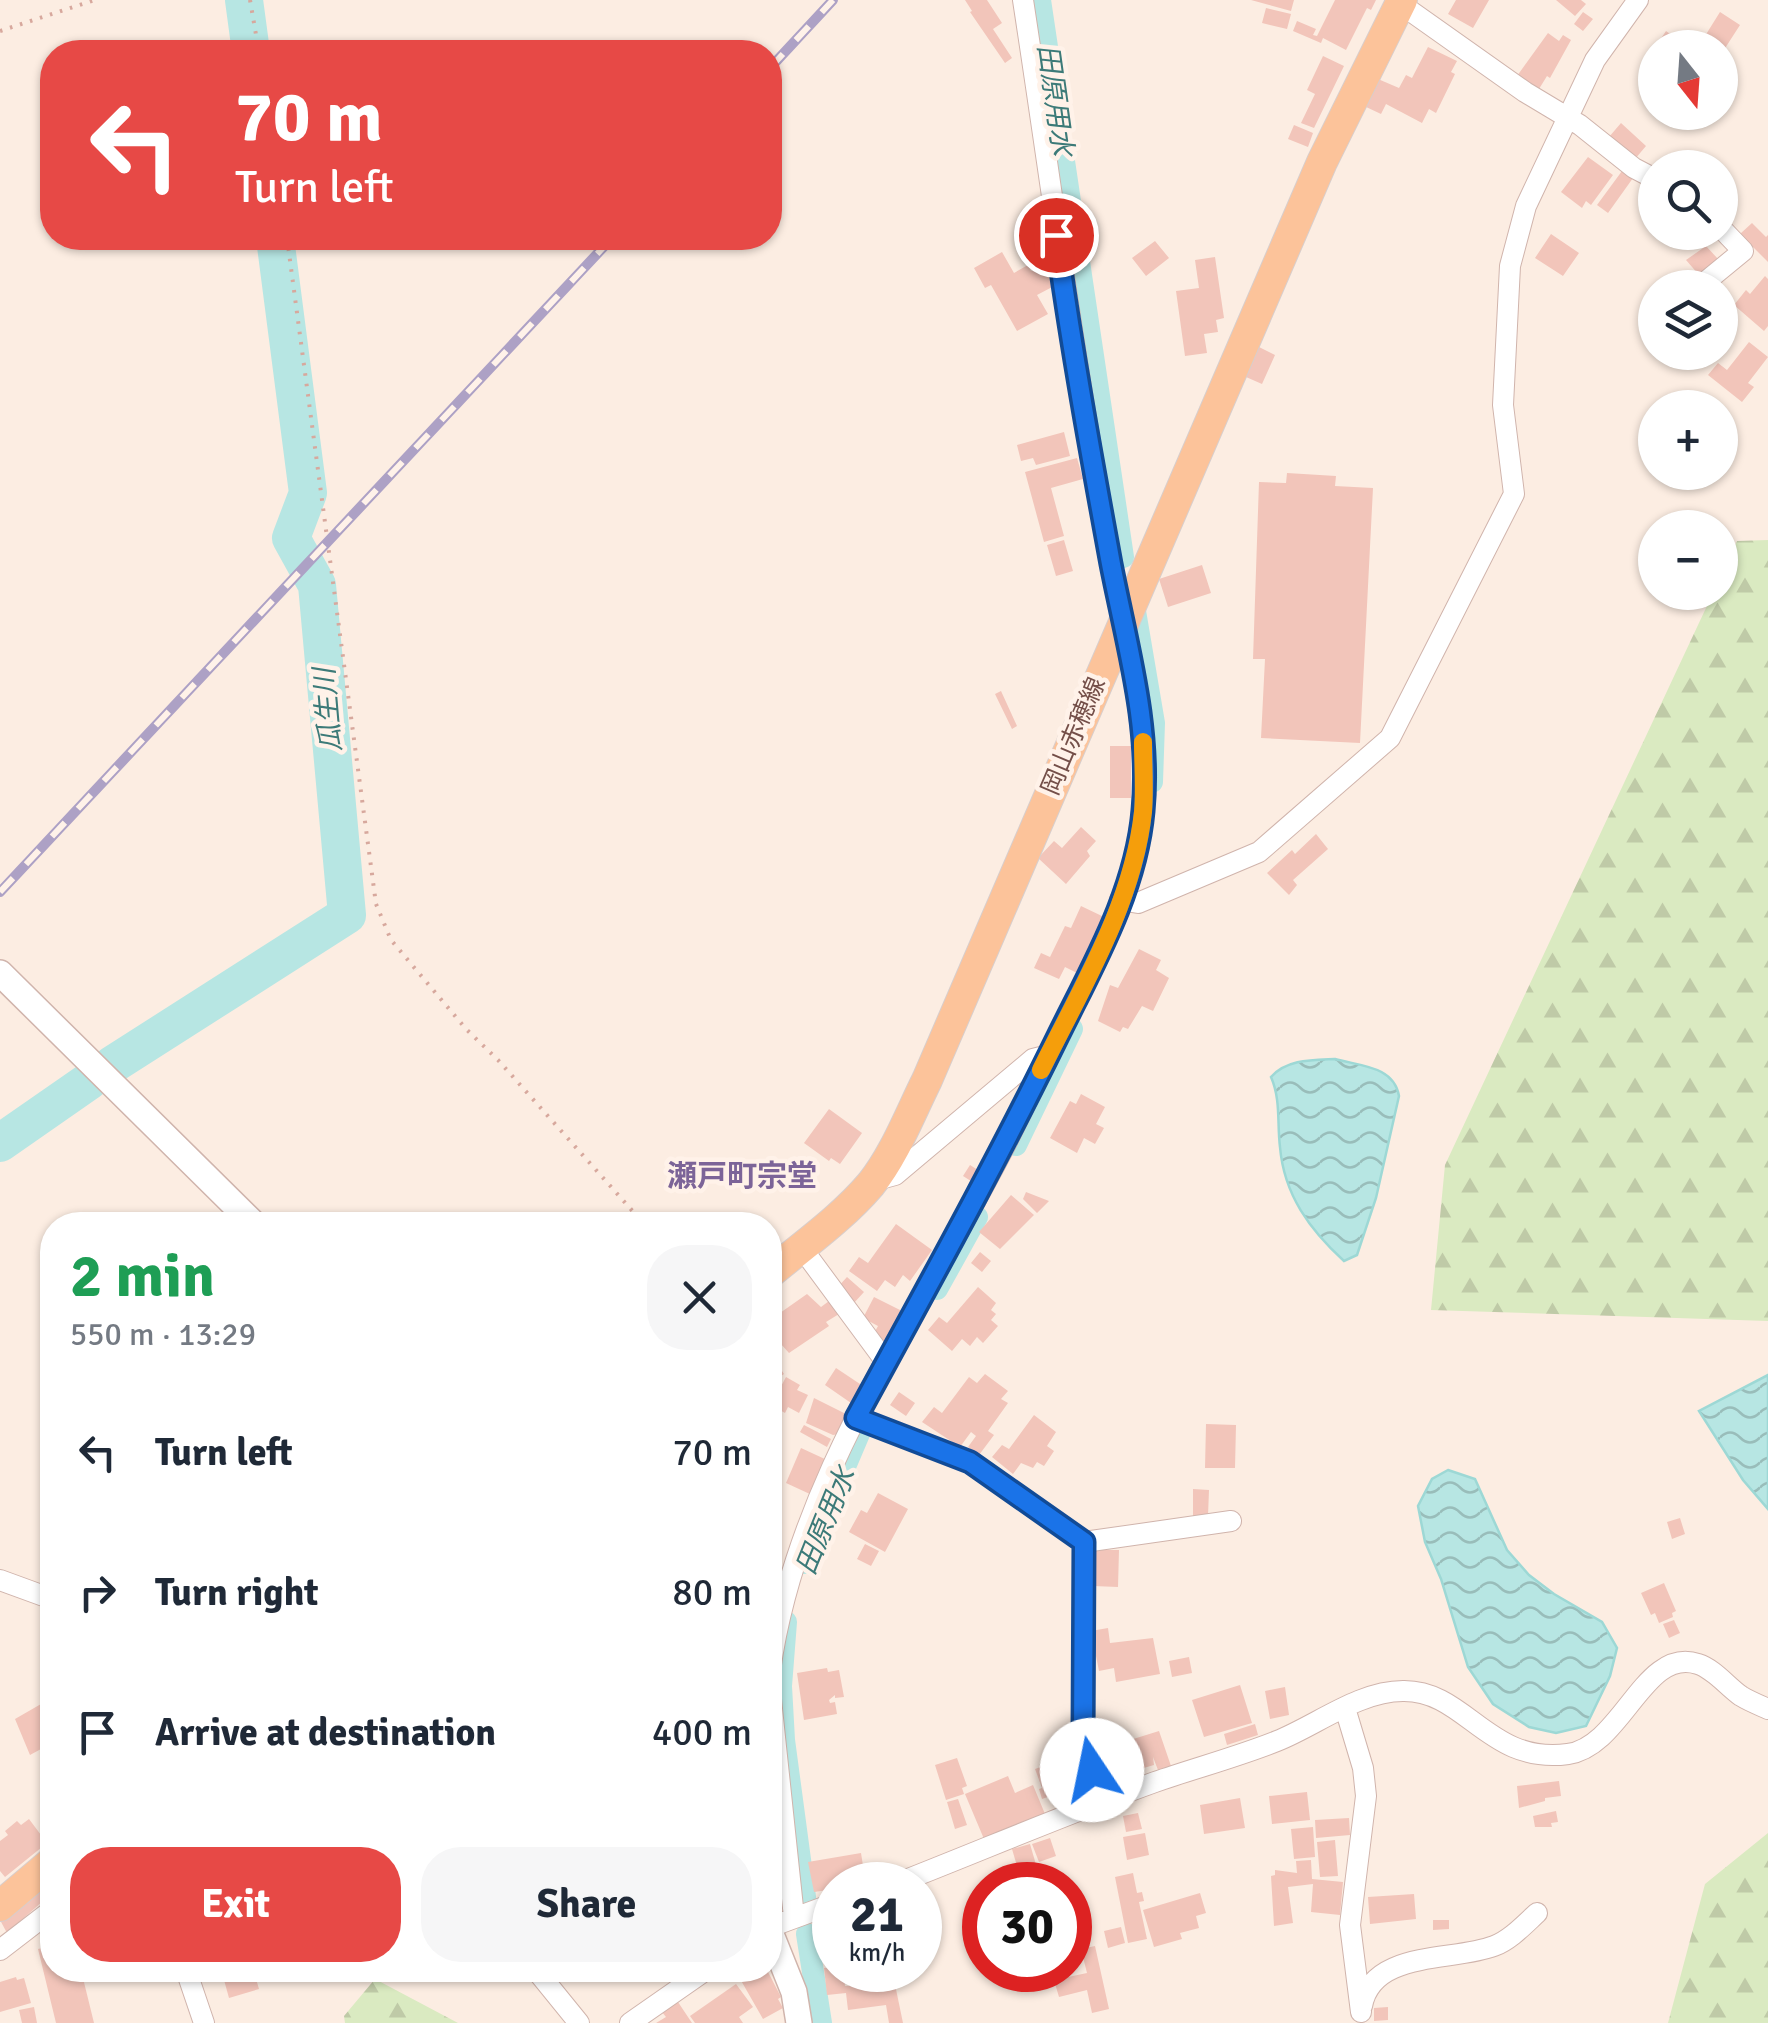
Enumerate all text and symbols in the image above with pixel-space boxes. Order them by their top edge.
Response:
north arrow [1638,30,1738,130]
map controls [1638,30,1738,610]
water label: 田原用水 [1030,42,1080,161]
text: 70 m [235,74,383,160]
icon: left [70,80,200,210]
button: search [1638,150,1738,250]
text: Turn left [235,160,394,215]
pin [1014,193,1099,278]
icon: arrive [1029,208,1084,263]
button: layers [1638,270,1738,370]
button: + [1638,390,1738,490]
button: − [1638,510,1738,610]
water label: 瓜生川 [307,664,349,753]
street label: 岡山赤穂線 [1034,672,1112,800]
district label: 瀬戸町宗堂 [667,1158,817,1195]
text: 2 min [70,1240,215,1314]
button: close [647,1245,752,1350]
text: 550 m · 13:29 [70,1315,256,1354]
icon: left [70,1425,125,1480]
text: Turn left [155,1429,293,1476]
text: 70 m [672,1429,752,1476]
water label: 田原用水 [789,1460,864,1579]
icon: right [70,1565,125,1620]
text: Turn right [155,1569,319,1616]
text: 80 m [672,1569,752,1616]
icon: arrive [70,1705,125,1760]
text: Arrive at destination [155,1709,496,1756]
text: 400 m [652,1709,752,1756]
position arrow [1040,1718,1144,1822]
button: Exit [70,1847,401,1962]
button: Share [421,1847,752,1962]
speed limit sign: 30 [962,1862,1092,1992]
text: 21 [850,1884,904,1946]
text: km/h [849,1937,905,1968]

